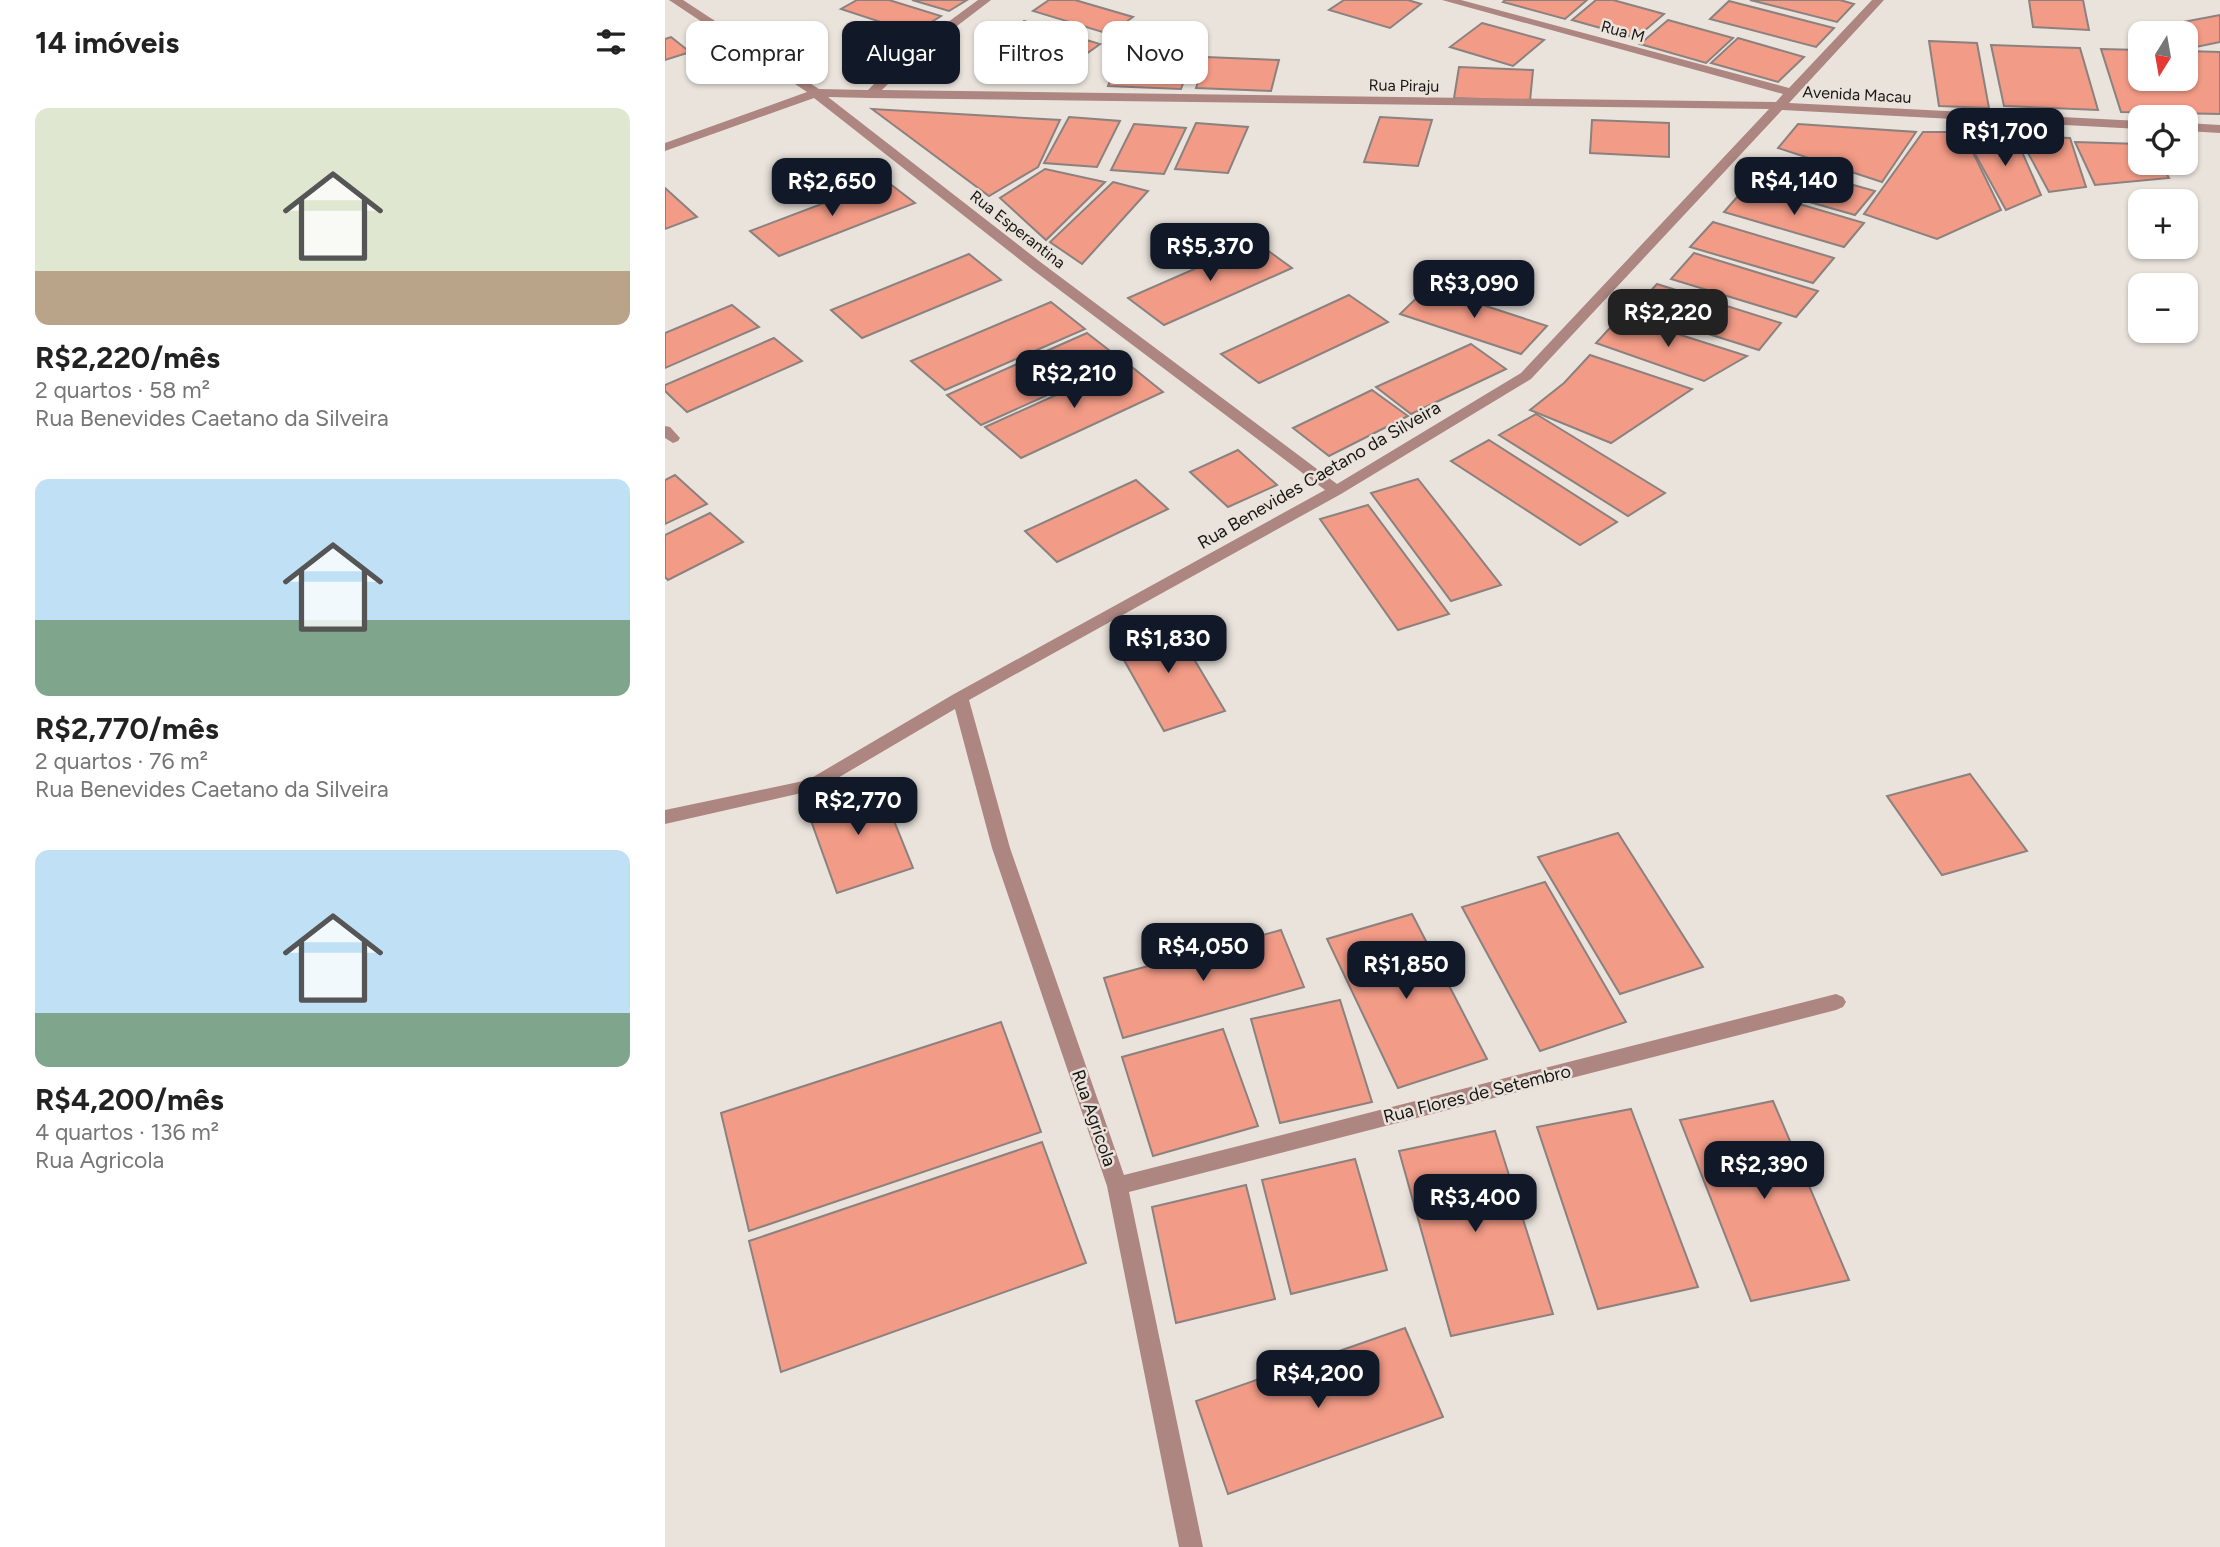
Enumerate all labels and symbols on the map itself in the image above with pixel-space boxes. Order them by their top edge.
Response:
street label: Rua M [1599,17,1647,46]
north arrow [2128,21,2198,91]
street label: Rua Piraju [1368,75,1440,96]
street label: Avenida Macau [1802,82,1912,107]
pin: R$1,700 [1940,108,2070,168]
pin: R$2,650 [767,158,897,218]
pin: R$4,140 [1729,158,1859,217]
street label: Rua Esperantina [966,186,1069,272]
pin: R$5,370 [1145,224,1275,283]
pin: R$3,090 [1409,260,1539,320]
pin: R$2,220 [1603,290,1733,349]
pin: R$2,210 [1009,350,1139,410]
street label: Rua Benevides Caetano da Silveira [1194,396,1444,554]
pin: R$1,830 [1103,616,1233,675]
pin: R$2,770 [793,778,923,837]
pin: R$4,050 [1138,923,1268,983]
pin: R$1,850 [1341,942,1471,1001]
street label: Rua Flores de Setembro [1381,1060,1573,1128]
street label: Rua Agricola [1067,1067,1121,1169]
pin: R$2,390 [1699,1142,1829,1201]
pin: R$3,400 [1410,1174,1540,1234]
pin: R$4,200 [1253,1350,1383,1410]

